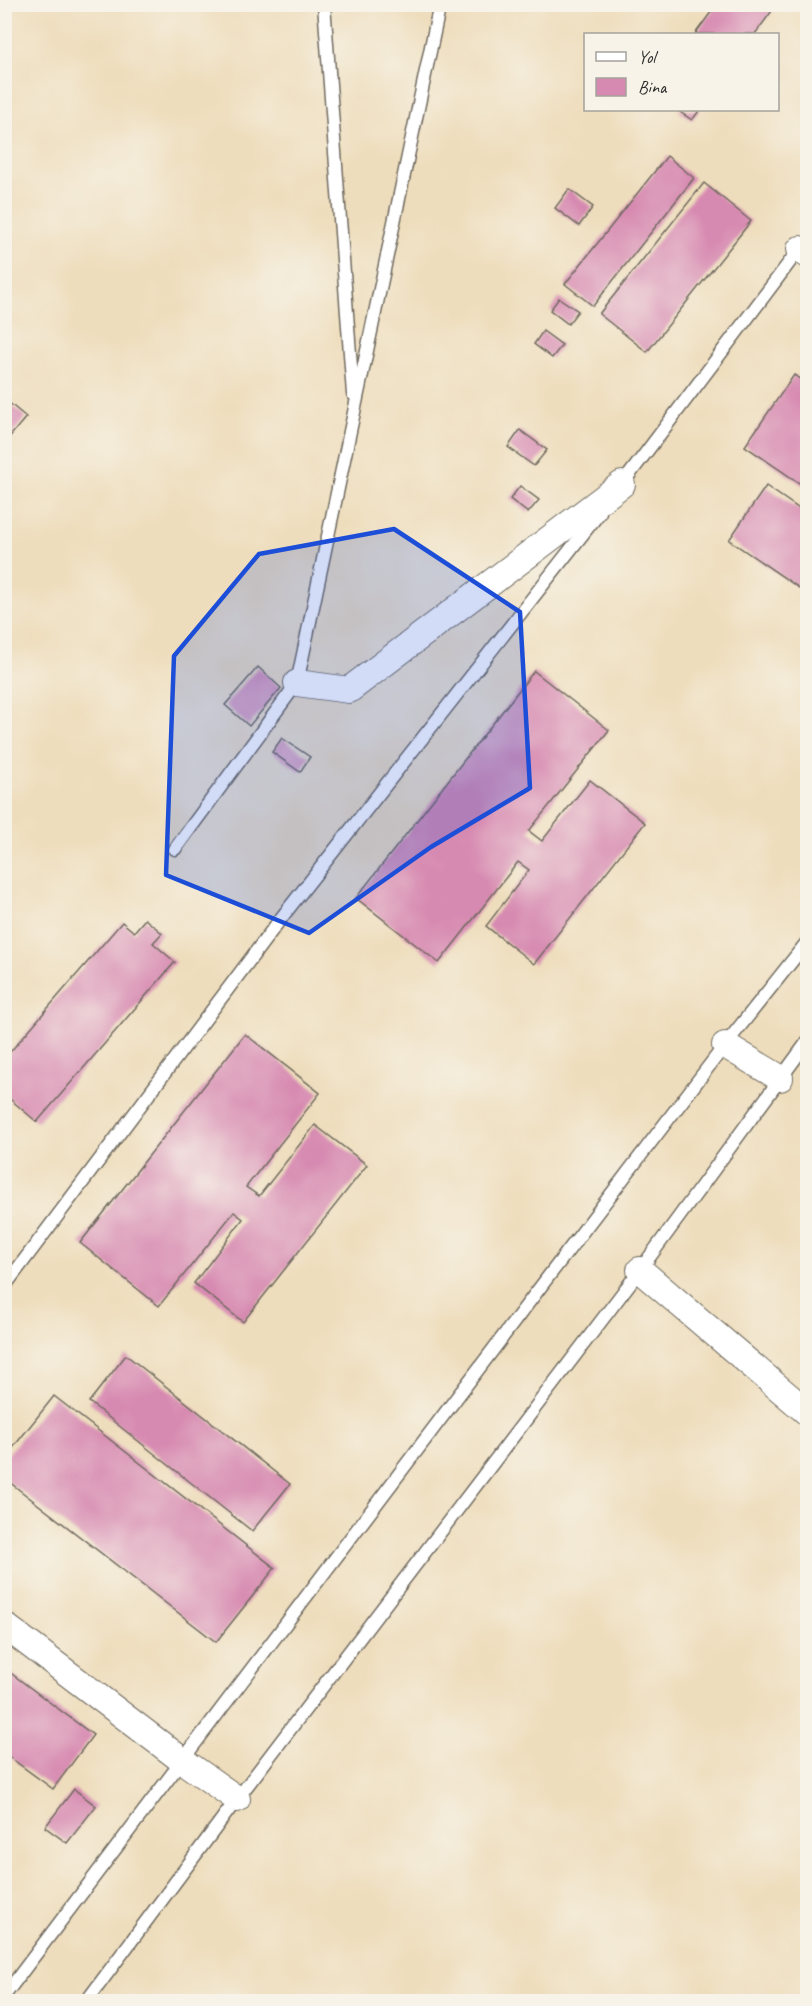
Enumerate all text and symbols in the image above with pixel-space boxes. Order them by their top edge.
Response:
legend [584,33,779,111]
text: Yol [638,46,658,68]
text: Bina [638,76,668,98]

